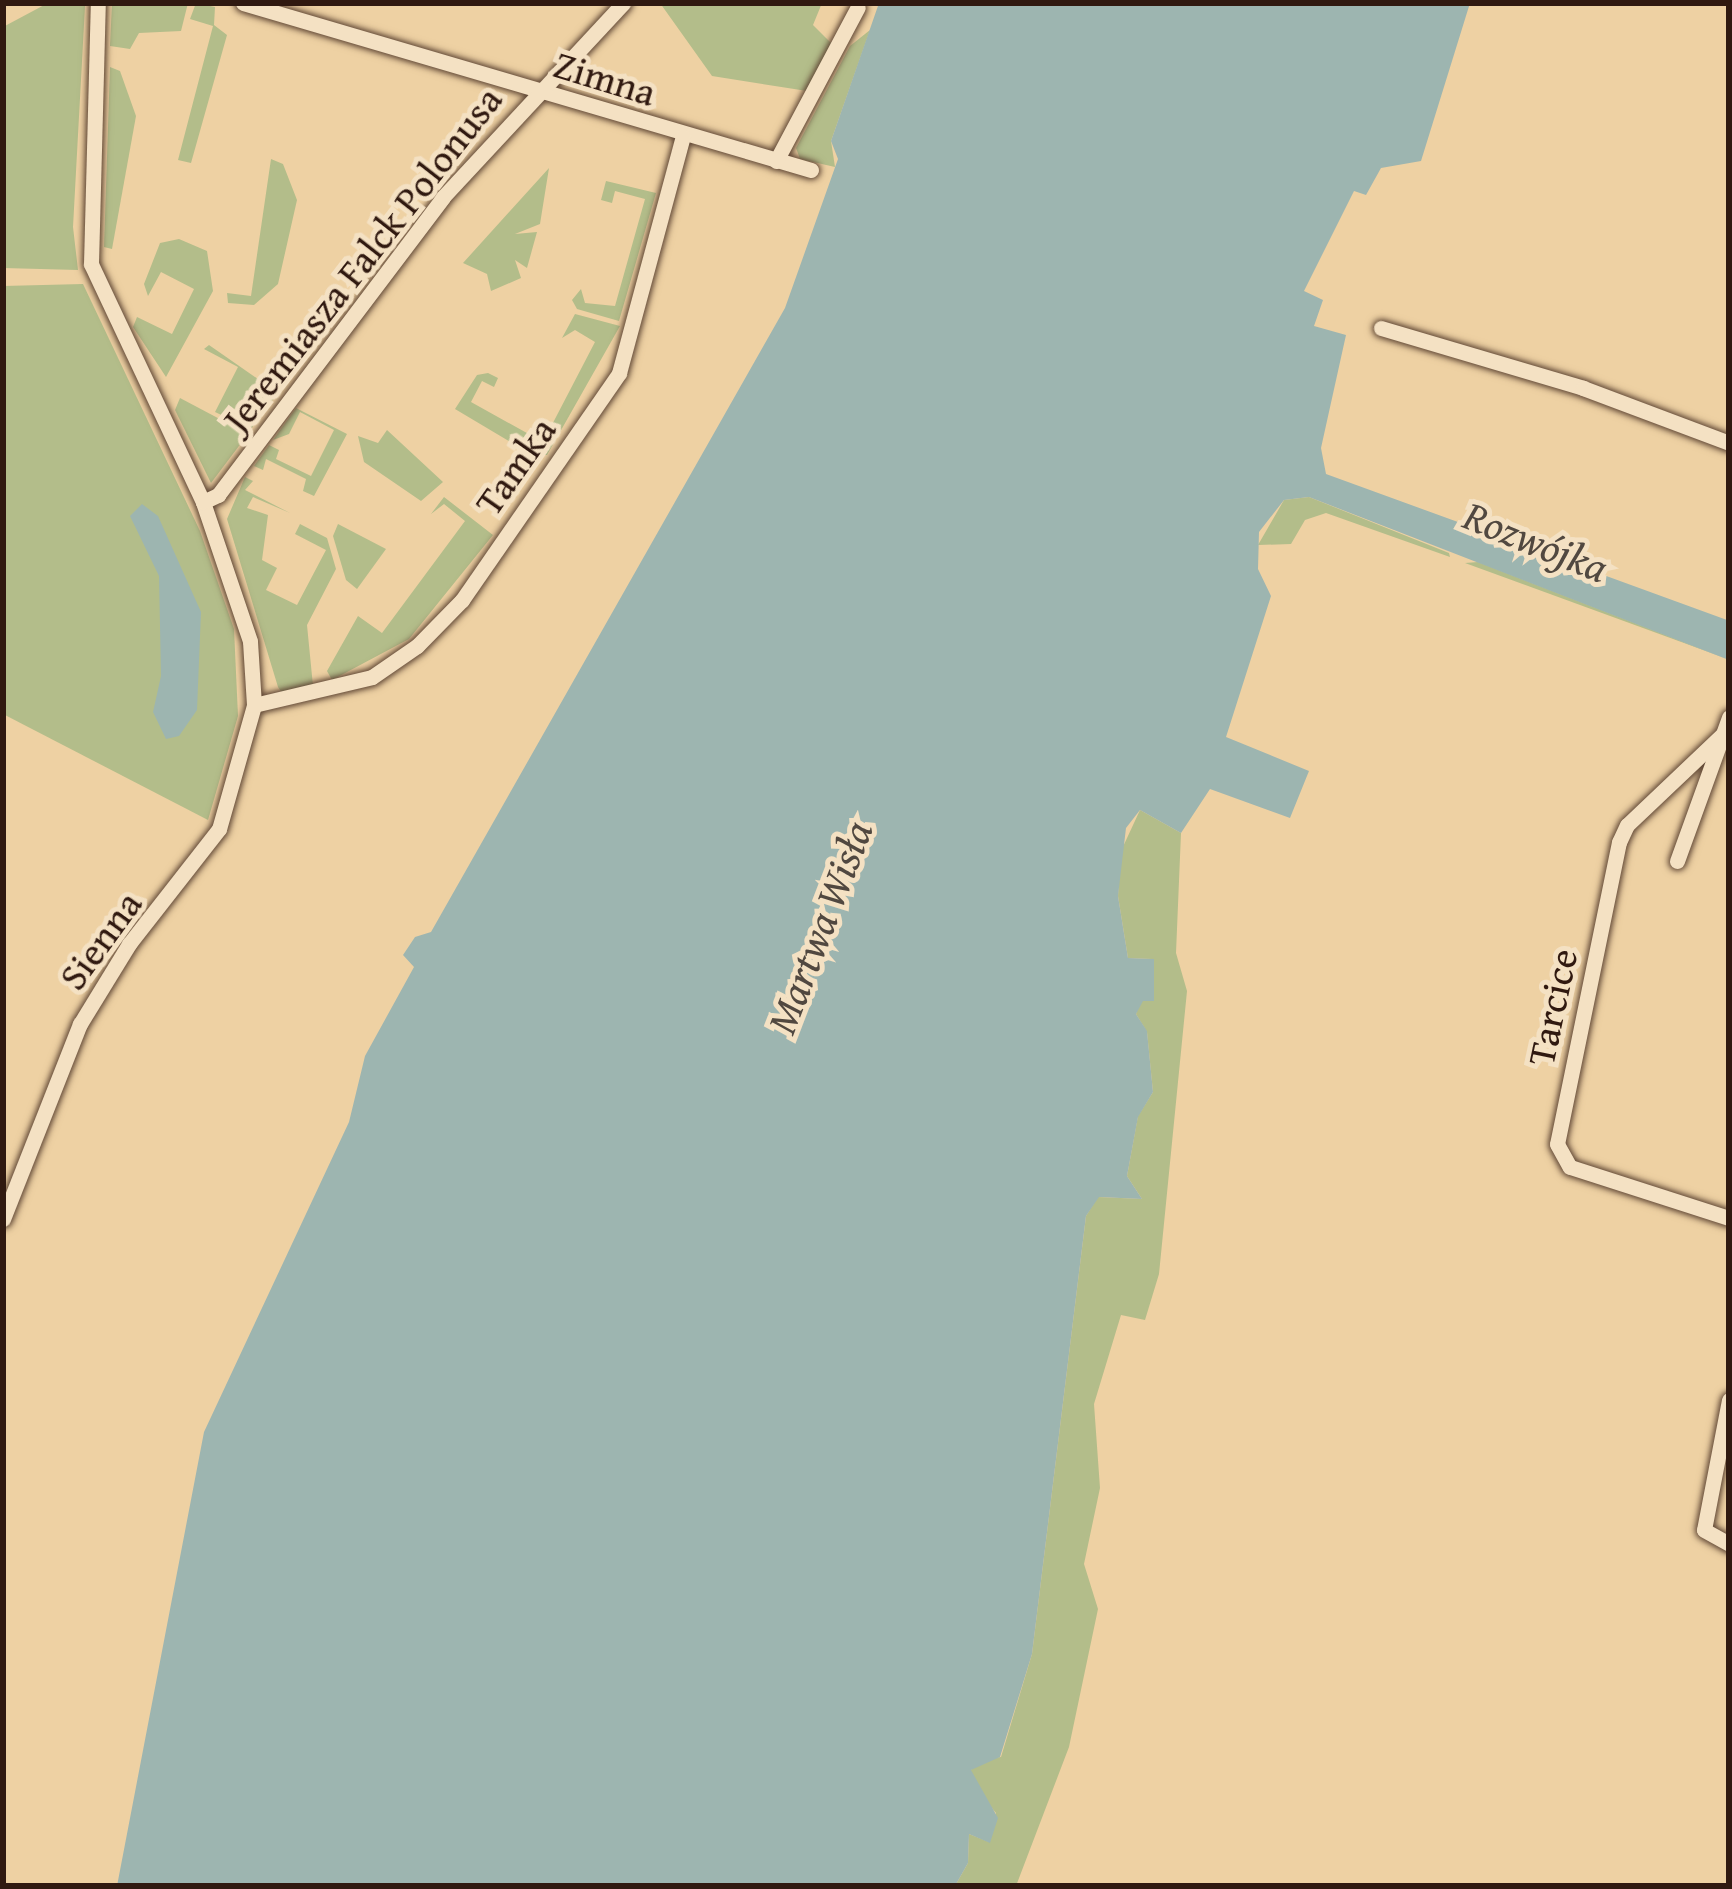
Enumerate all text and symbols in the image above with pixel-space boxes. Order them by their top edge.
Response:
street label: Zimna [549,40,661,116]
street label: Jeremiasza Falck Polonusa [212,77,512,441]
street label: Tamka [465,408,565,524]
water label: Rozwójka [1457,489,1615,593]
water label: Martwa Wisła [755,814,883,1040]
street label: Sienna [49,882,151,998]
street label: Tarcice [1517,944,1587,1070]

